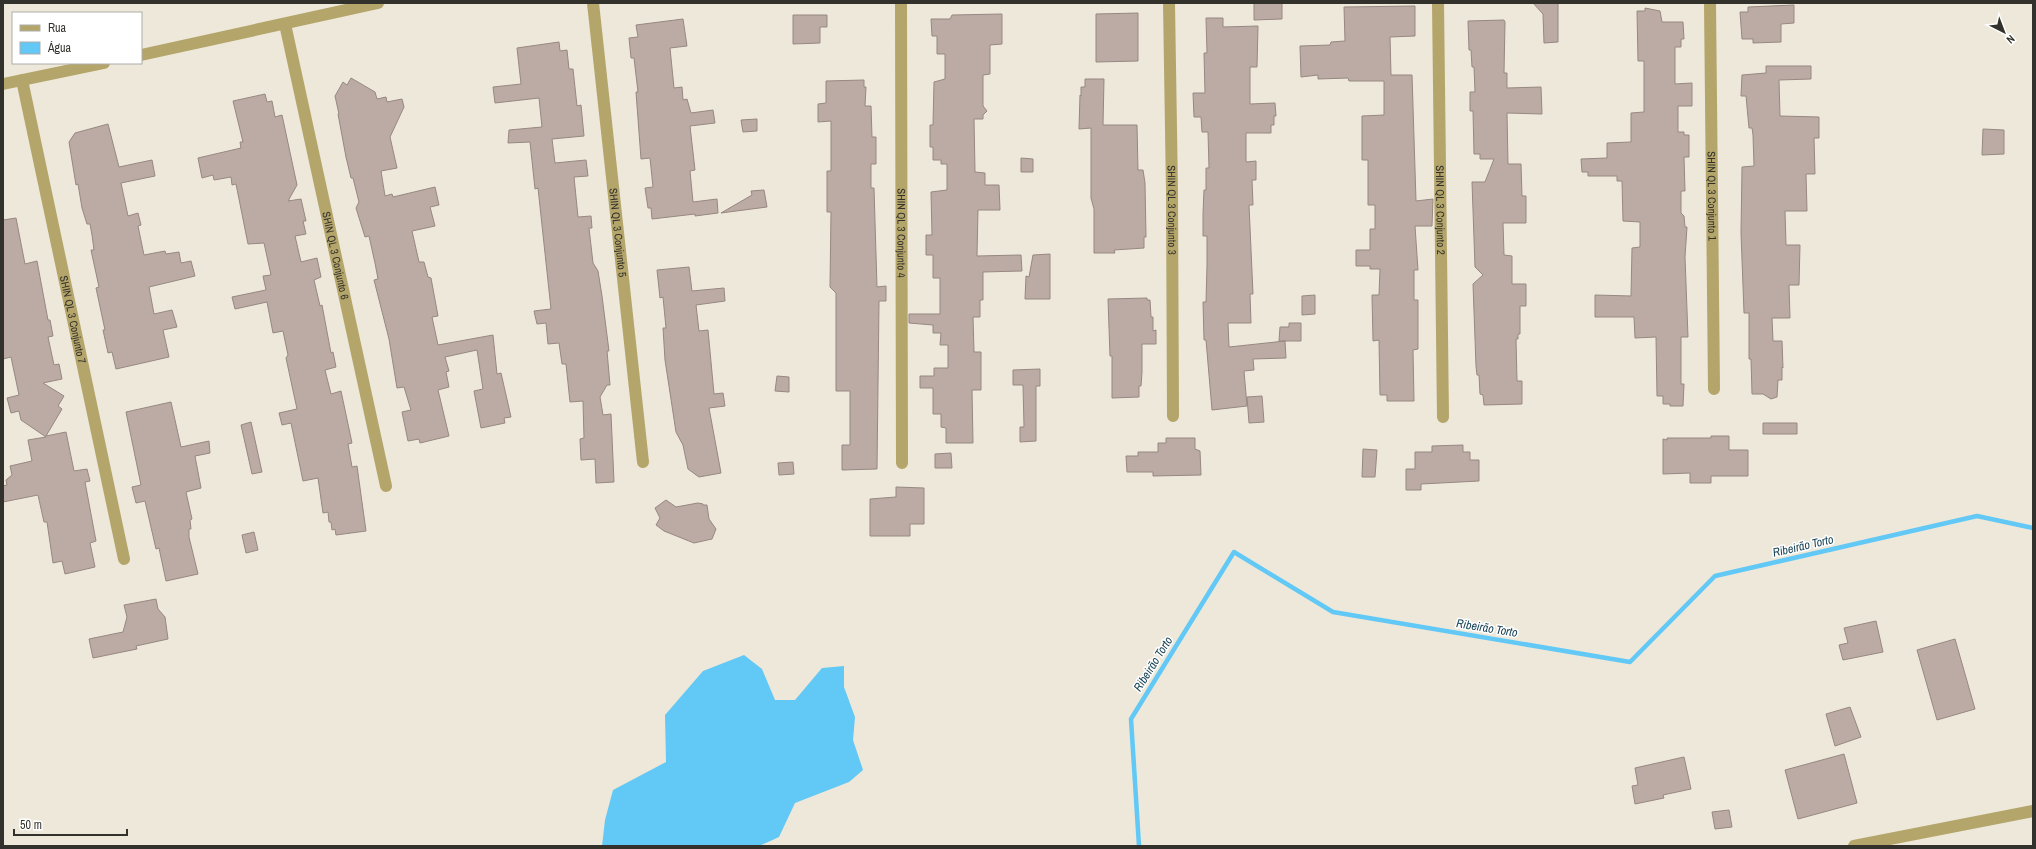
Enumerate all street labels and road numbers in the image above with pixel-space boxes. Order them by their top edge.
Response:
street label: SHIN QL 3 Conjunto 1 [1705,151,1719,241]
street label: SHIN QL 3 Conjunto 3 [1165,165,1179,255]
street label: SHIN QL 3 Conjunto 2 [1433,165,1448,255]
street label: SHIN QL 3 Conjunto 5 [606,187,630,278]
street label: SHIN QL 3 Conjunto 4 [894,188,909,278]
street label: SHIN QL 3 Conjunto 6 [319,210,352,301]
street label: SHIN QL 3 Conjunto 7 [57,274,89,365]

